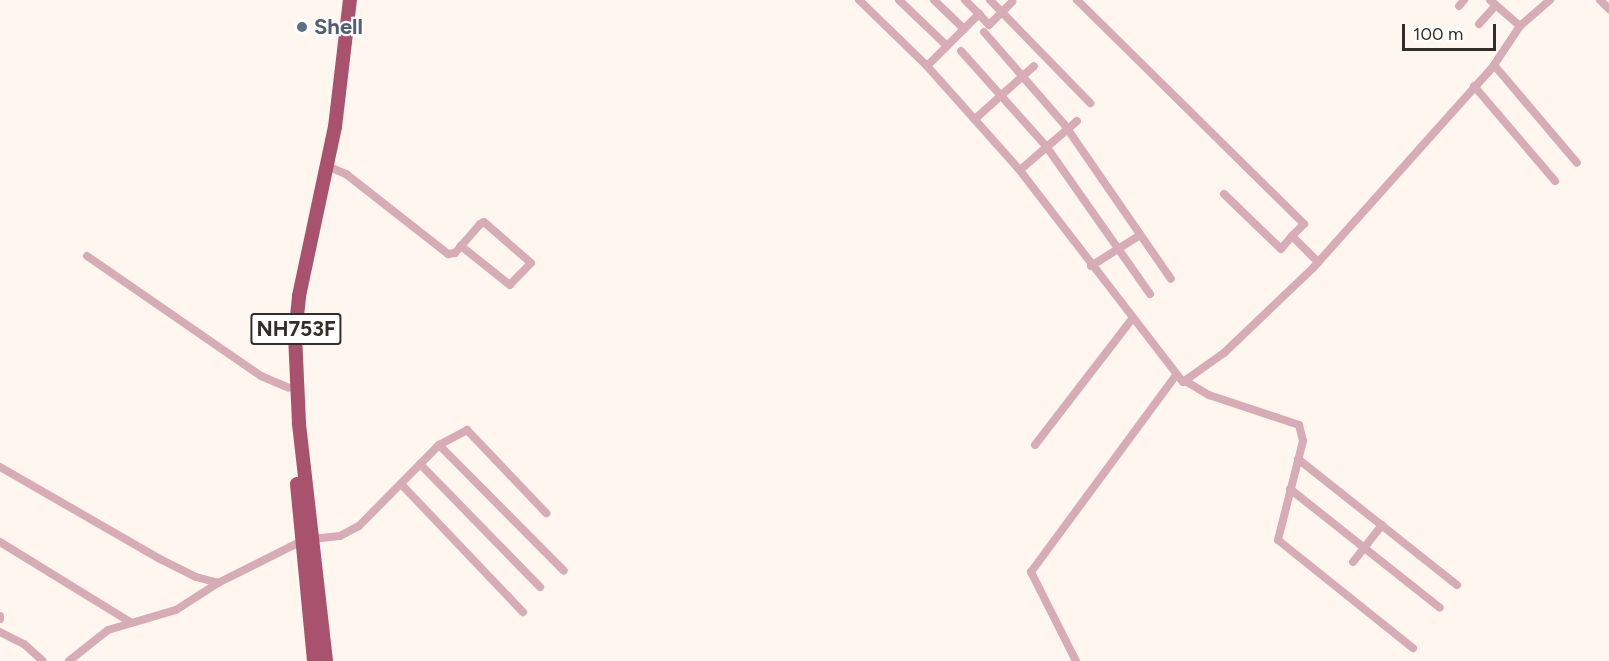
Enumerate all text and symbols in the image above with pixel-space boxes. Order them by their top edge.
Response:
scale bar [1405,12,1500,50]
place label: Shell [314,14,363,40]
marker: Shell [295,20,309,34]
text: 100 m [1413,23,1463,45]
road number: NH753F [250,311,342,347]

